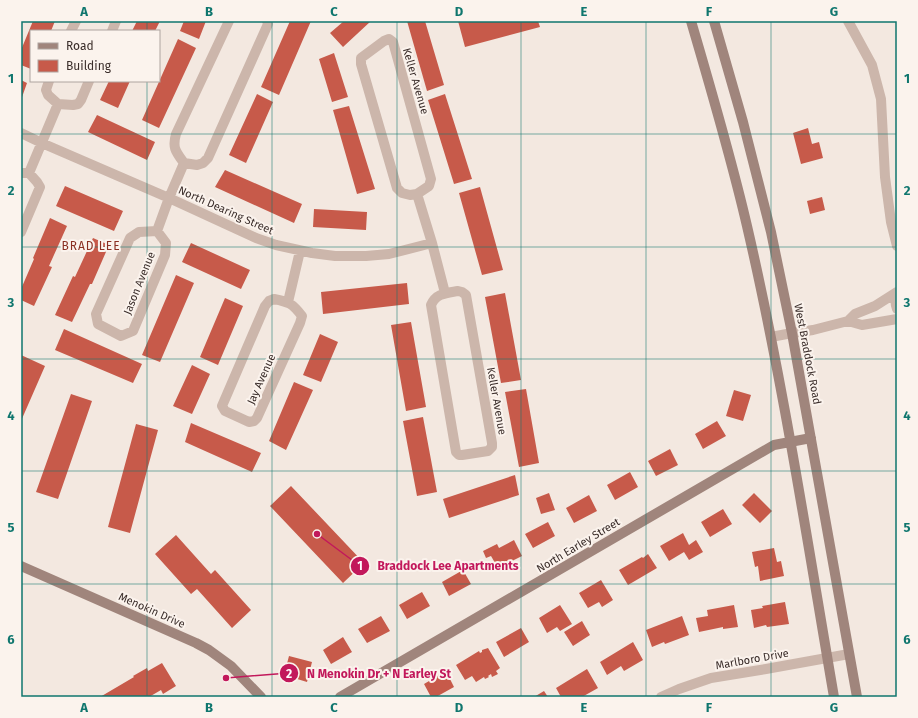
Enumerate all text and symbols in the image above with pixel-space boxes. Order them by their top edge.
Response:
text: A [79,4,88,19]
text: B [205,4,213,19]
text: C [330,4,338,19]
text: D [455,4,464,19]
text: E [581,4,588,19]
text: F [706,4,713,19]
text: G [830,4,838,19]
legend [30,30,160,82]
text: Road [66,39,94,53]
street label: Keller Avenue [400,46,431,116]
text: Building [66,59,112,73]
text: 1 [8,71,14,86]
text: 1 [904,71,910,86]
text: 2 [8,183,15,198]
text: 2 [904,183,911,198]
street label: North Dearing Street [176,184,275,237]
district label: BRAD LEE [61,239,121,253]
street label: Jason Avenue [121,250,158,317]
text: 3 [7,295,15,310]
text: 3 [903,295,911,310]
street label: West Braddock Road [791,303,824,406]
street label: Jay Avenue [245,352,278,407]
street label: Keller Avenue [484,366,509,436]
text: 4 [7,408,15,423]
text: 4 [903,408,911,423]
street label: North Earley Street [534,515,622,575]
text: 5 [8,520,15,535]
text: 5 [904,520,911,535]
callout: Braddock Lee Apartments [350,554,527,578]
text: 1 [357,559,363,573]
text: Braddock Lee Apartments [377,559,519,573]
street label: Menokin Drive [117,590,187,631]
text: 6 [7,632,15,647]
text: 6 [903,632,911,647]
street label: Marlboro Drive [715,647,790,672]
callout: N Menokin Dr + N Earley St [279,661,459,685]
text: 2 [286,667,292,681]
text: N Menokin Dr + N Earley St [307,667,451,681]
text: A [79,700,88,715]
text: B [205,700,213,715]
text: C [330,700,338,715]
text: D [455,700,464,715]
text: E [581,700,588,715]
text: F [706,700,713,715]
text: G [830,700,838,715]

